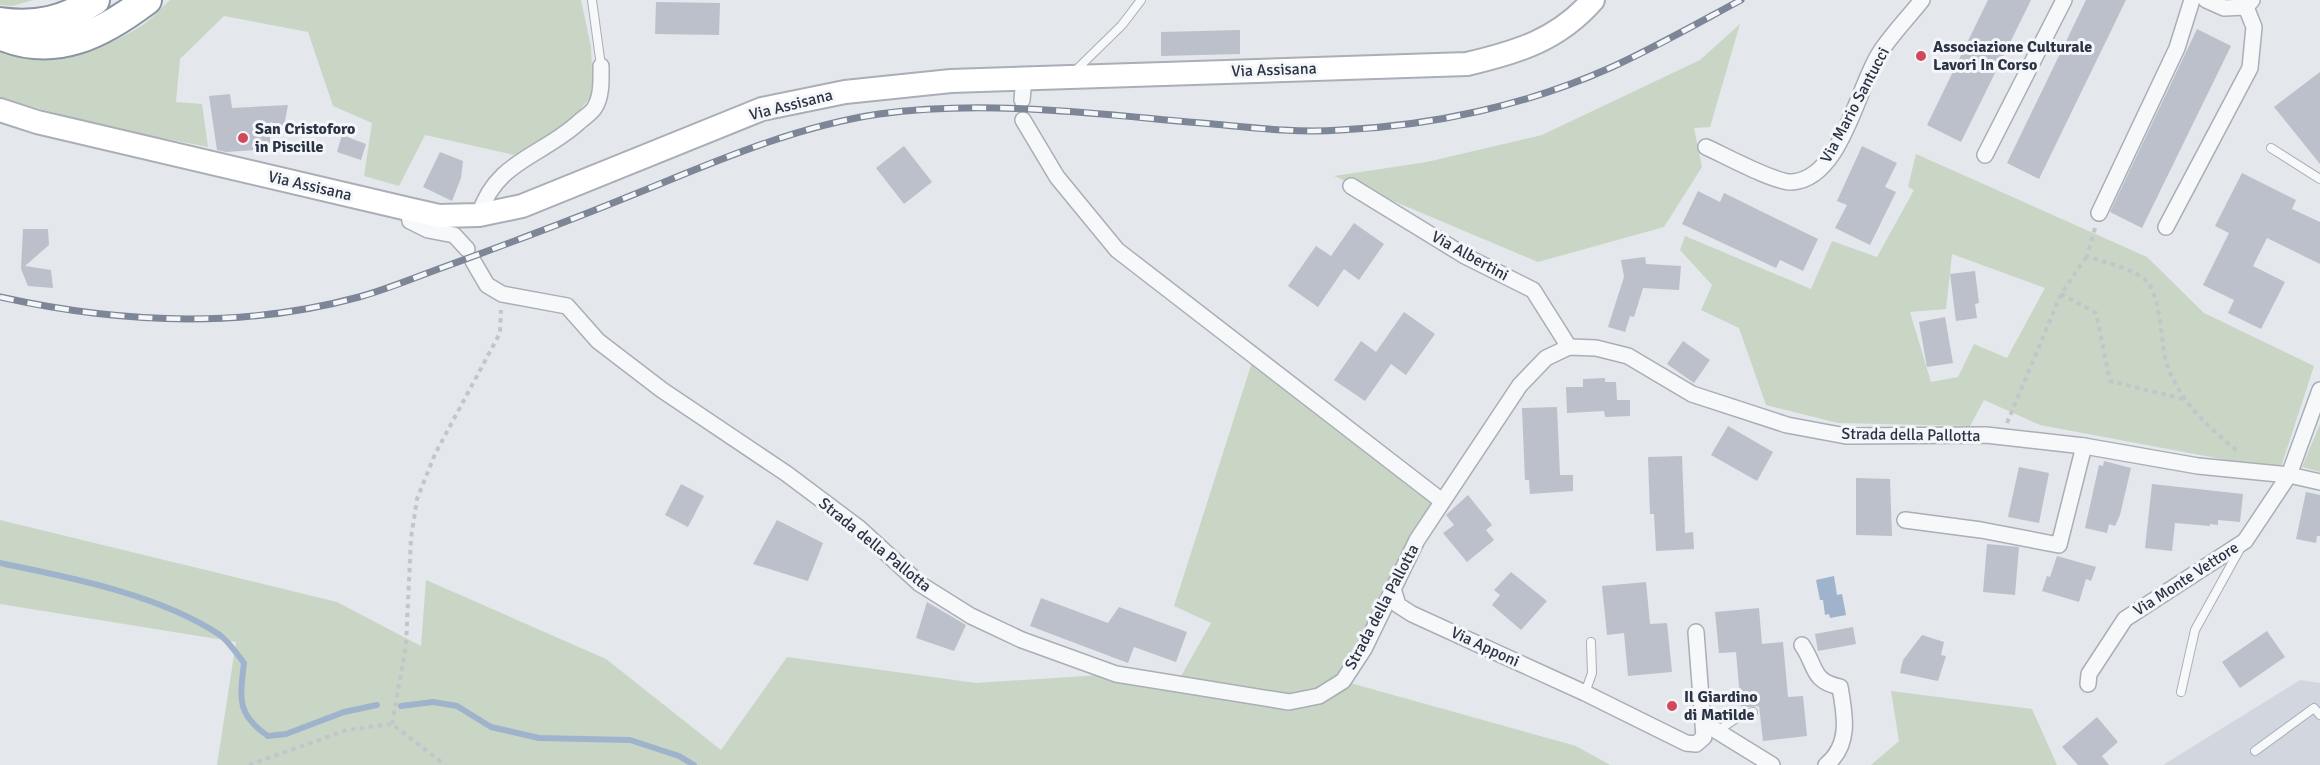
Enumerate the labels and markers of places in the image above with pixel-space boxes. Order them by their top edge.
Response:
place label: Associazione Culturale Lavori In Corso [1933,37,2092,75]
marker: Associazione Culturale Lavori In Corso [1914,49,1928,63]
place label: San Cristoforo in Piscille [255,119,355,157]
marker: San Cristoforo in Piscille [236,131,250,145]
place label: Il Giardino di Matilde [1684,687,1758,725]
marker: Il Giardino di Matilde [1665,699,1679,713]

